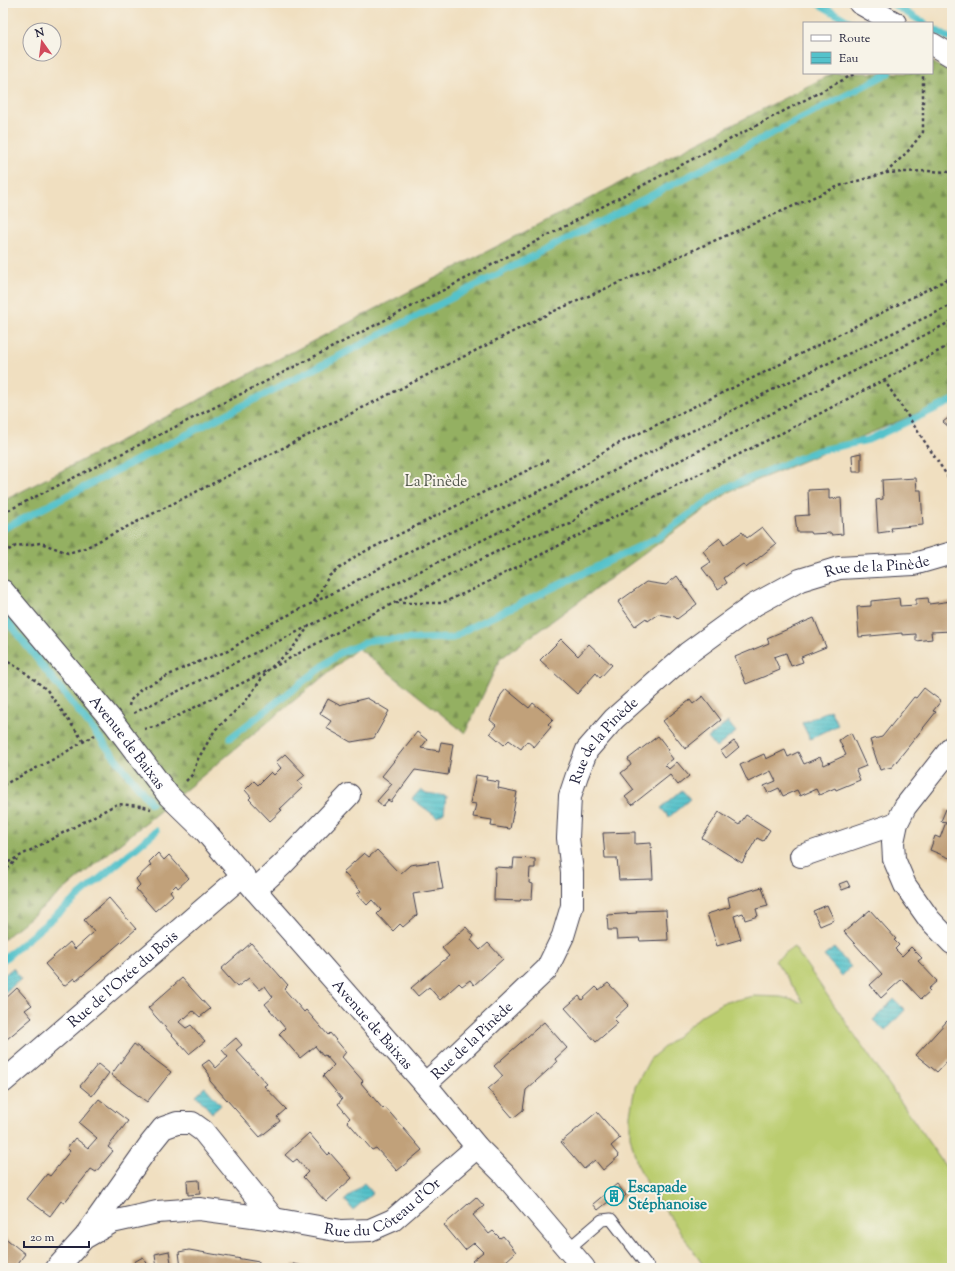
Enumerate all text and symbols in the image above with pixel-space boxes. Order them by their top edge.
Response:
north arrow [22,22,62,62]
legend [803,22,933,74]
text: N [33,24,46,42]
text: Route [839,30,871,48]
text: Eau [839,50,859,68]
park label: La Pinède [405,472,467,493]
street label: Rue de la Pinède [822,551,932,584]
street label: Avenue de Baixas [83,692,170,794]
street label: Rue de la Pinède [566,693,643,787]
street label: Rue de l'Orée du Bois [64,926,183,1033]
street label: Avenue de Baixas [326,976,417,1075]
street label: Rue de la Pinède [427,998,518,1085]
street label: Rue du Côteau d'Or [322,1174,446,1243]
place label: Escapade Stéphanoise [628,1178,707,1216]
building icon: Escapade Stéphanoise [603,1185,625,1207]
scale bar [24,1223,89,1249]
text: 20 m [30,1229,55,1247]

